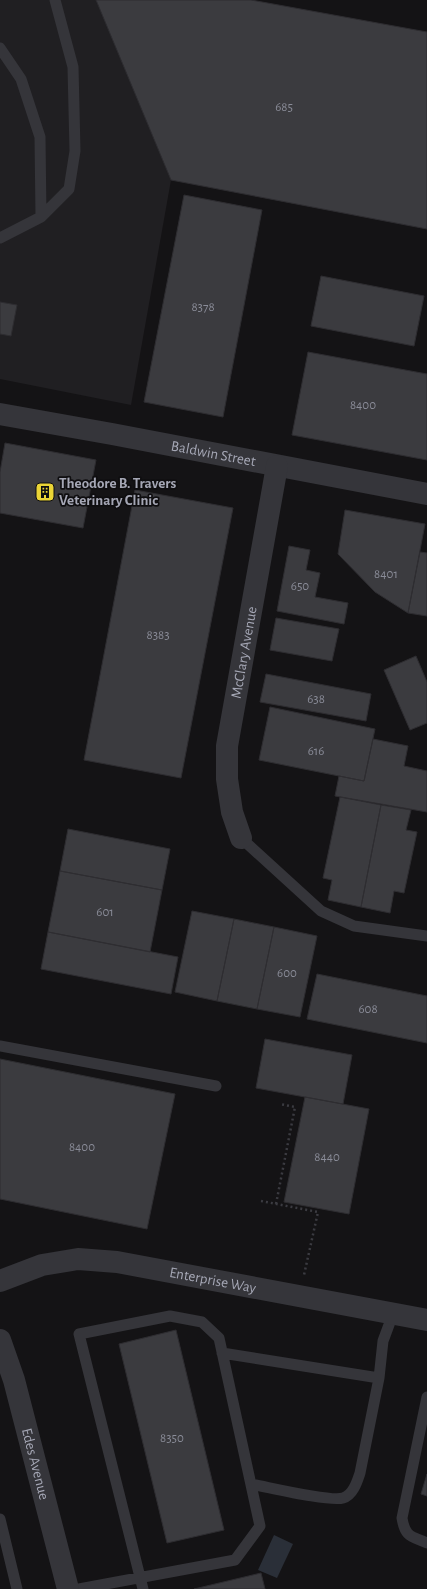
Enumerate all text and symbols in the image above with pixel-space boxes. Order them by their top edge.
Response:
house number: 685 [275,101,293,114]
house number: 8378 [191,301,215,314]
house number: 8400 [350,399,376,412]
street label: Baldwin Street [170,438,257,469]
place label: Theodore B. Travers Veterinary Clinic [59,476,176,508]
building icon: Theodore B. Travers Veterinary Clinic [34,481,56,503]
house number: 8401 [374,568,398,581]
house number: 650 [291,580,309,593]
street label: McClary Avenue [229,605,260,700]
house number: 8383 [146,629,170,642]
house number: 638 [307,693,325,706]
house number: 616 [308,745,324,758]
house number: 601 [96,906,114,919]
house number: 600 [277,967,297,980]
house number: 608 [358,1003,378,1016]
house number: 8400 [69,1141,95,1154]
house number: 8440 [314,1151,340,1164]
street label: Enterprise Way [168,1265,258,1296]
street label: Edes Avenue [19,1427,52,1501]
house number: 8350 [160,1432,184,1445]

